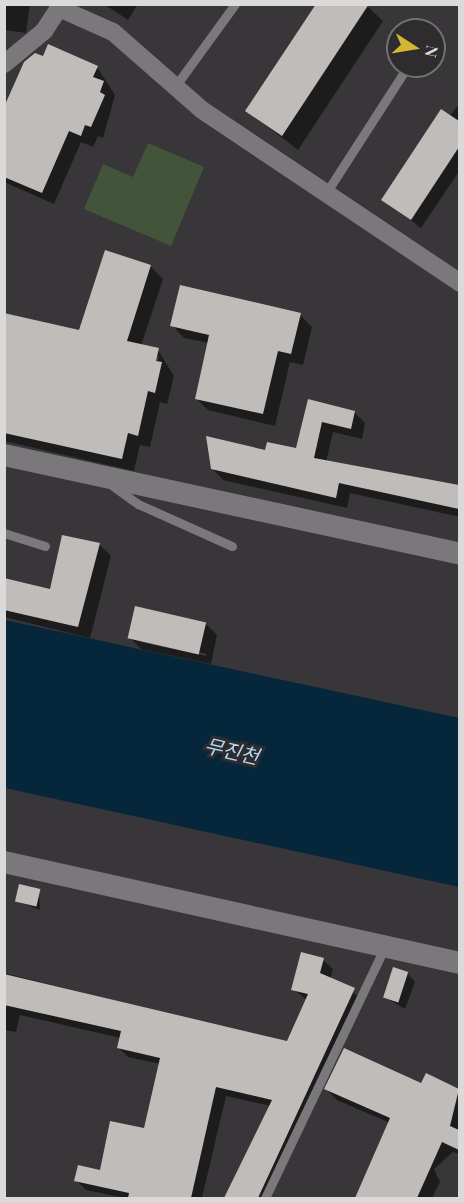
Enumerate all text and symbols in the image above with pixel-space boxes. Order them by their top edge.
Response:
north arrow [386,18,446,78]
text: N [421,44,444,59]
water label: 무진천 [202,732,262,768]

